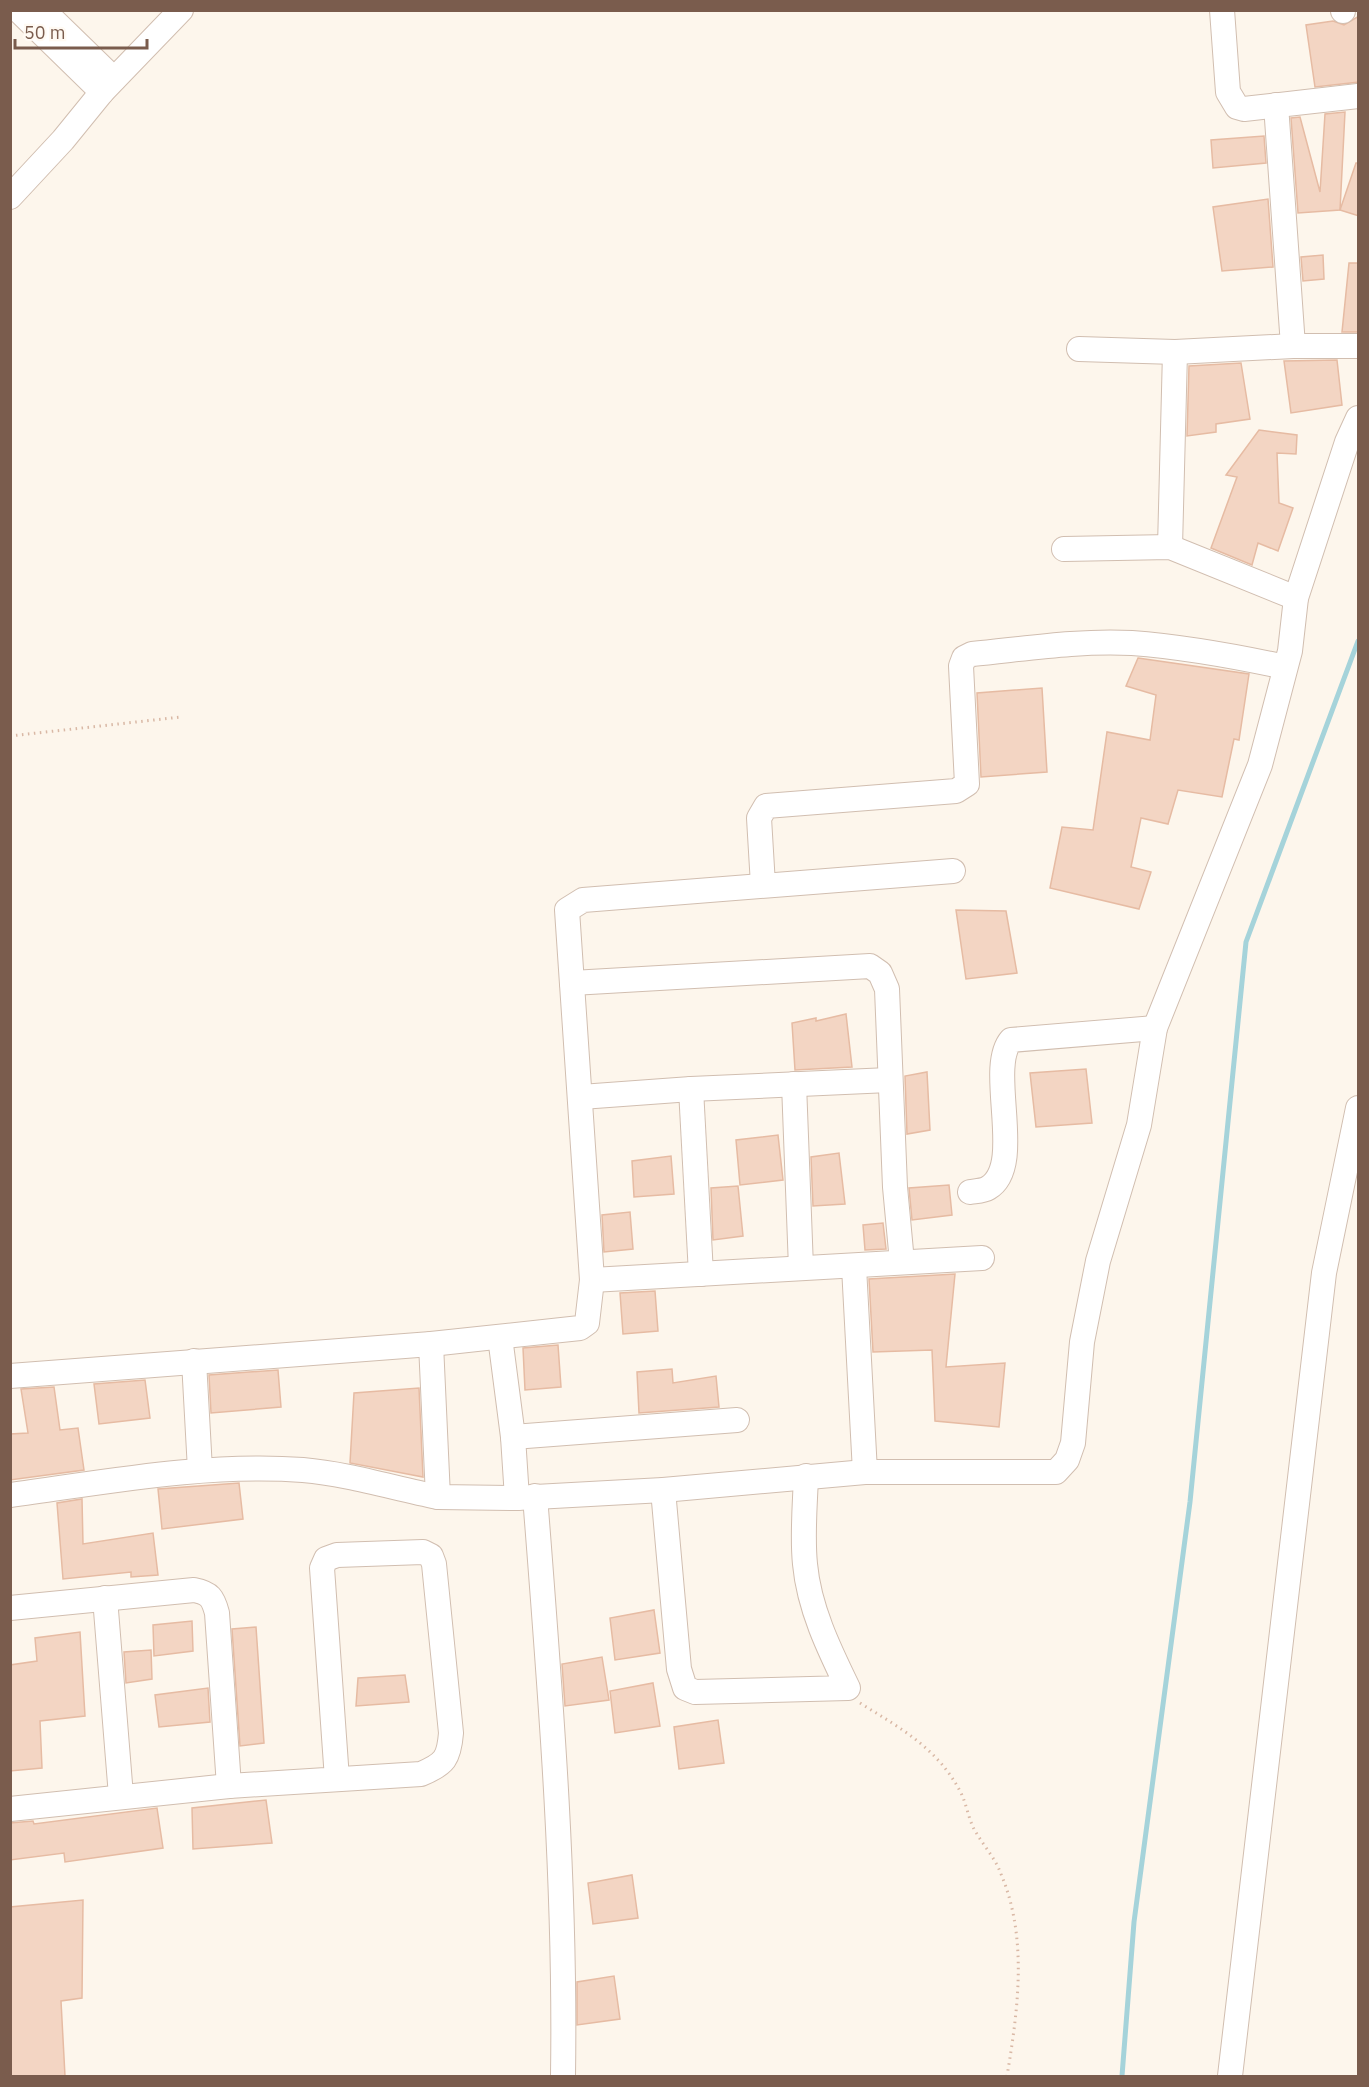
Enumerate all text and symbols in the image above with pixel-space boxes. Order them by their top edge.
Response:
scale bar [15,12,147,50]
text: 50 m [24,21,66,44]

